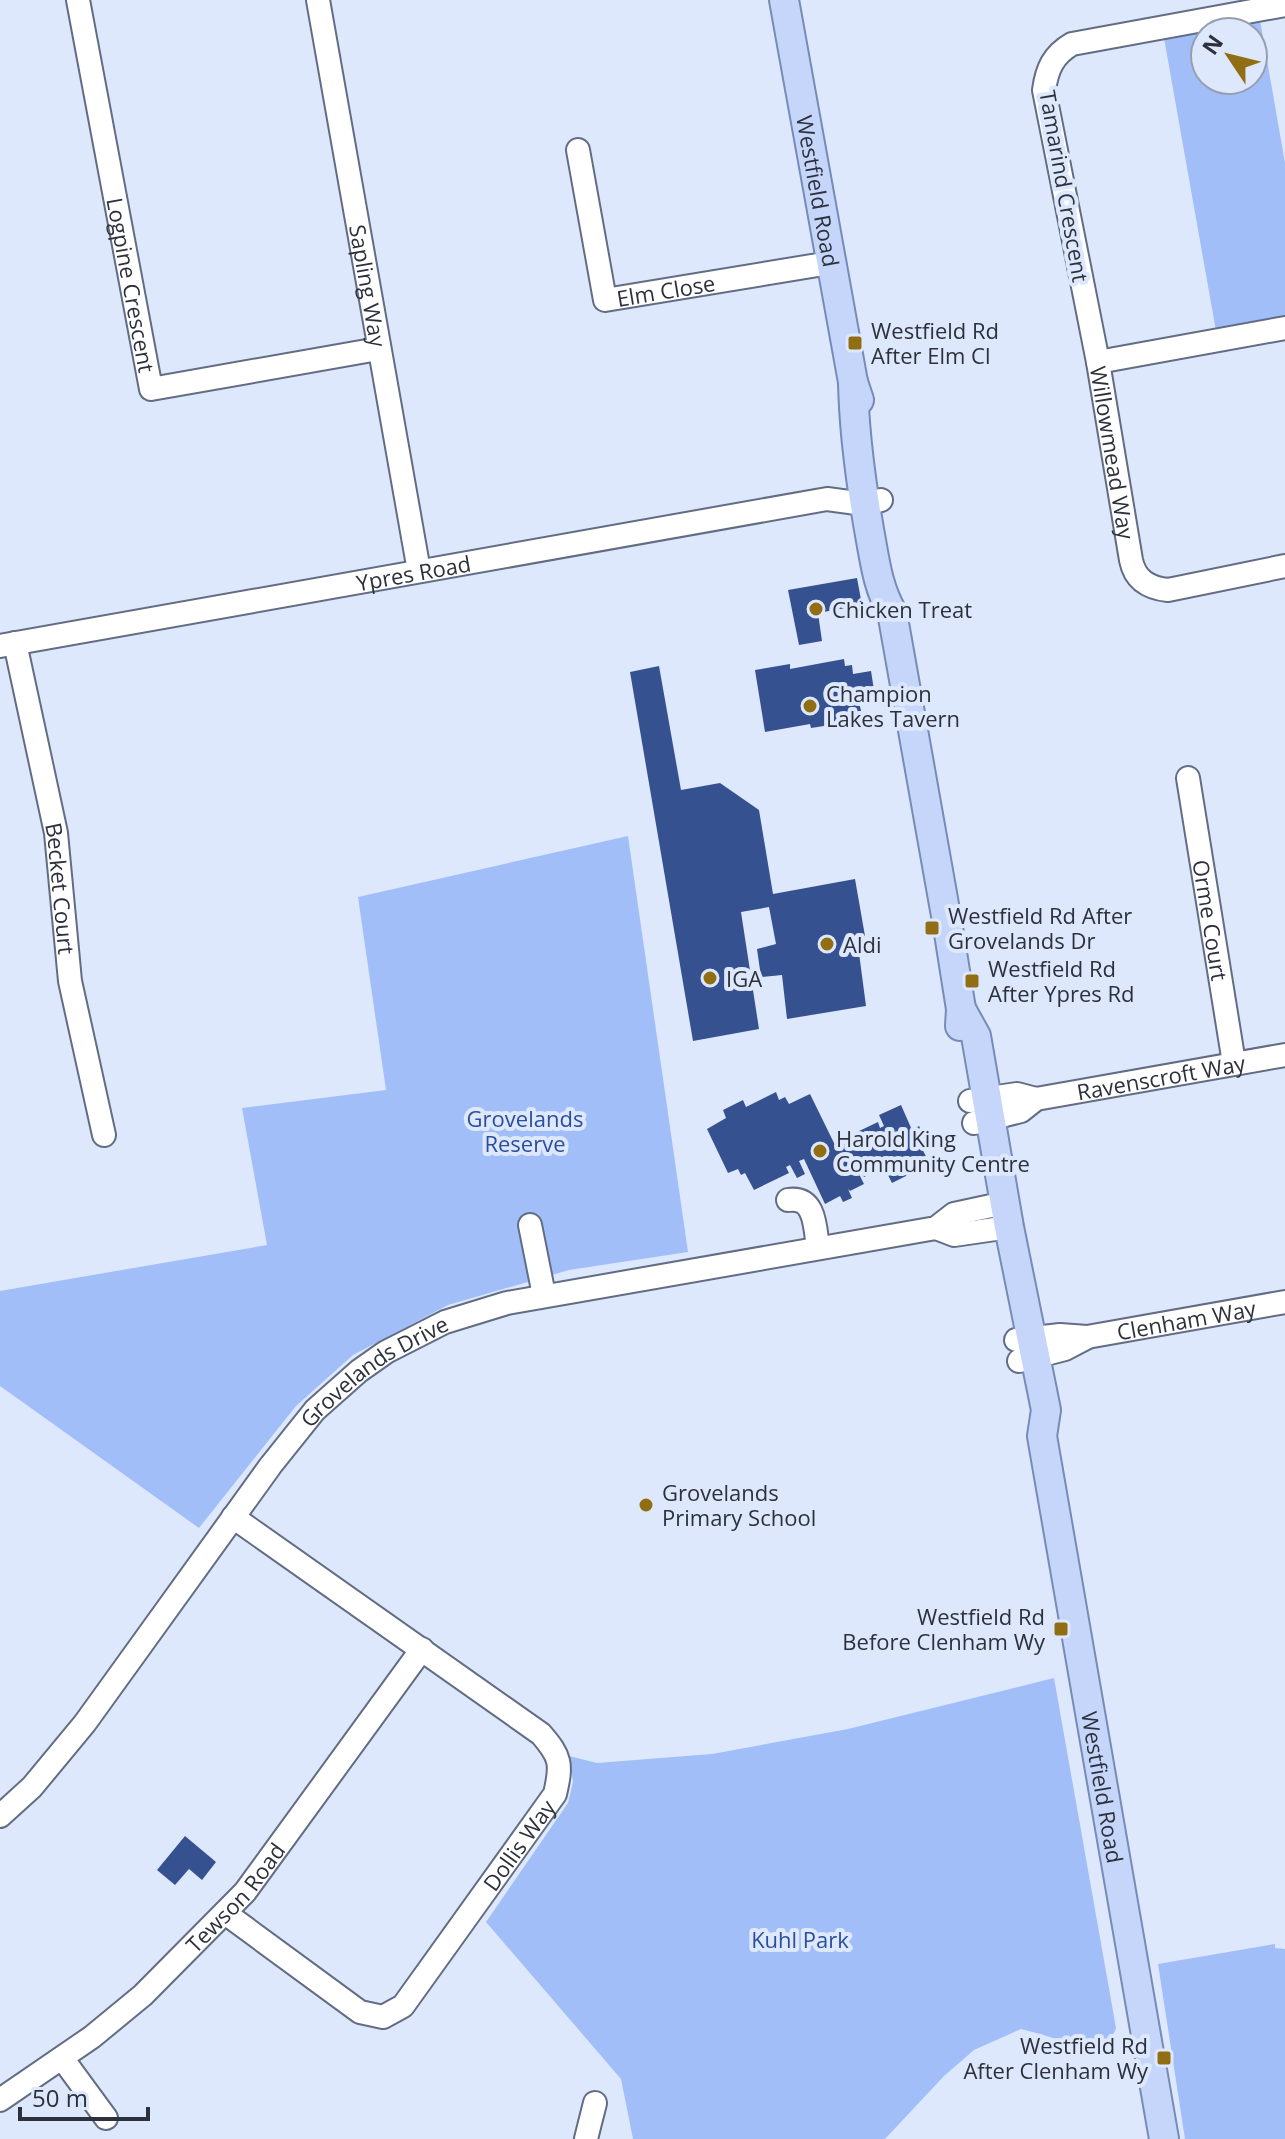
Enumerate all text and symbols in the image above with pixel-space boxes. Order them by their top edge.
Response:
north arrow [1189,16,1269,96]
text: N [1194,28,1229,60]
street label: Tamarind Crescent [1033,88,1097,284]
street label: Westfield Road [790,113,847,269]
street label: Logpine Crescent [100,195,163,375]
street label: Sapling Way [343,222,394,350]
street label: Elm Close [614,267,717,313]
place label: Westfield Rd After Elm Cl [871,315,999,370]
marker: Westfield Rd After Elm Cl [846,334,864,352]
street label: Willowmead Way [1084,364,1142,542]
street label: Ypres Road [354,548,473,597]
place label: Chicken Treat [832,594,972,624]
marker: Chicken Treat [807,600,825,618]
place label: Champion Lakes Tavern [826,678,960,733]
marker: Champion Lakes Tavern [801,697,819,715]
street label: Becket Court [39,820,82,956]
street label: Orme Court [1186,858,1235,983]
place label: Westfield Rd After Grovelands Dr [948,900,1132,955]
marker: Westfield Rd After Grovelands Dr [923,919,941,937]
place label: Aldi [843,929,881,959]
marker: Aldi [818,935,836,953]
place label: Westfield Rd After Ypres Rd [988,953,1135,1008]
place label: IGA [726,963,762,993]
marker: IGA [701,969,719,987]
marker: Westfield Rd After Ypres Rd [963,972,981,990]
street label: Ravenscroft Way [1074,1047,1248,1107]
park label: Grovelands Reserve [467,1103,583,1158]
place label: Harold King Community Centre [836,1123,1030,1178]
marker: Harold King Community Centre [811,1142,829,1160]
street label: Clenham Way [1114,1292,1259,1346]
street label: Grovelands Drive [293,1308,453,1433]
place label: Grovelands Primary School [662,1477,816,1532]
marker: Grovelands Primary School [637,1496,655,1514]
place label: Westfield Rd Before Clenham Wy [842,1601,1046,1656]
marker: Westfield Rd Before Clenham Wy [1052,1620,1070,1638]
street label: Westfield Road [1075,1709,1131,1865]
street label: Dollis Way [476,1792,562,1897]
street label: Tewson Road [179,1836,291,1959]
park label: Kuhl Park [751,1924,849,1954]
place label: Westfield Rd After Clenham Wy [963,2030,1149,2085]
marker: Westfield Rd After Clenham Wy [1155,2049,1173,2067]
scale bar [20,2071,148,2121]
text: 50 m [32,2081,88,2114]

